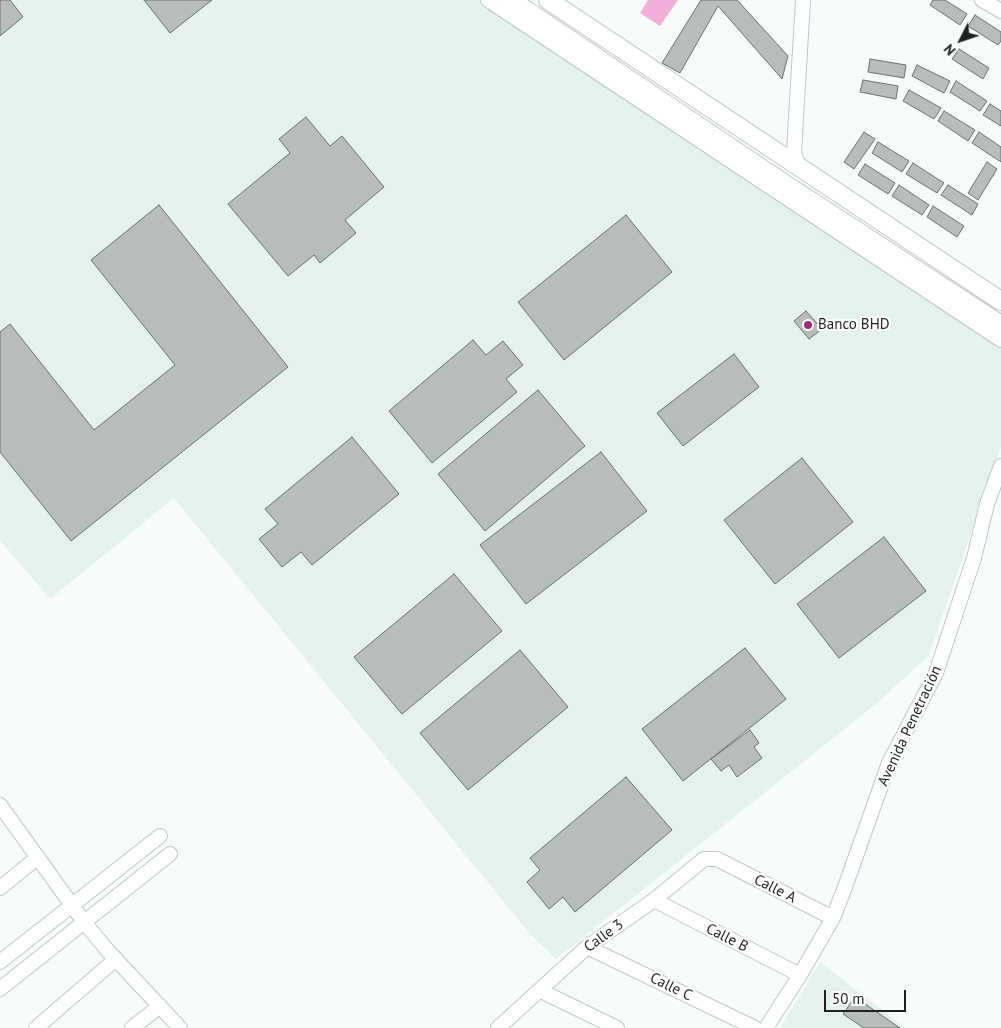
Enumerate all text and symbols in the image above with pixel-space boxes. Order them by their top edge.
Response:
north arrow [936,15,986,65]
text: N [940,40,959,59]
place label: Banco BHD [818,316,890,334]
marker: Banco BHD [802,319,814,331]
street label: Avenida Penetración [874,663,946,789]
street label: Calle A [751,871,799,907]
street label: Calle 3 [581,916,627,956]
street label: Calle B [703,920,751,956]
street label: Calle C [647,969,695,1005]
scale bar [826,980,908,1012]
text: 50 m [832,989,865,1008]

